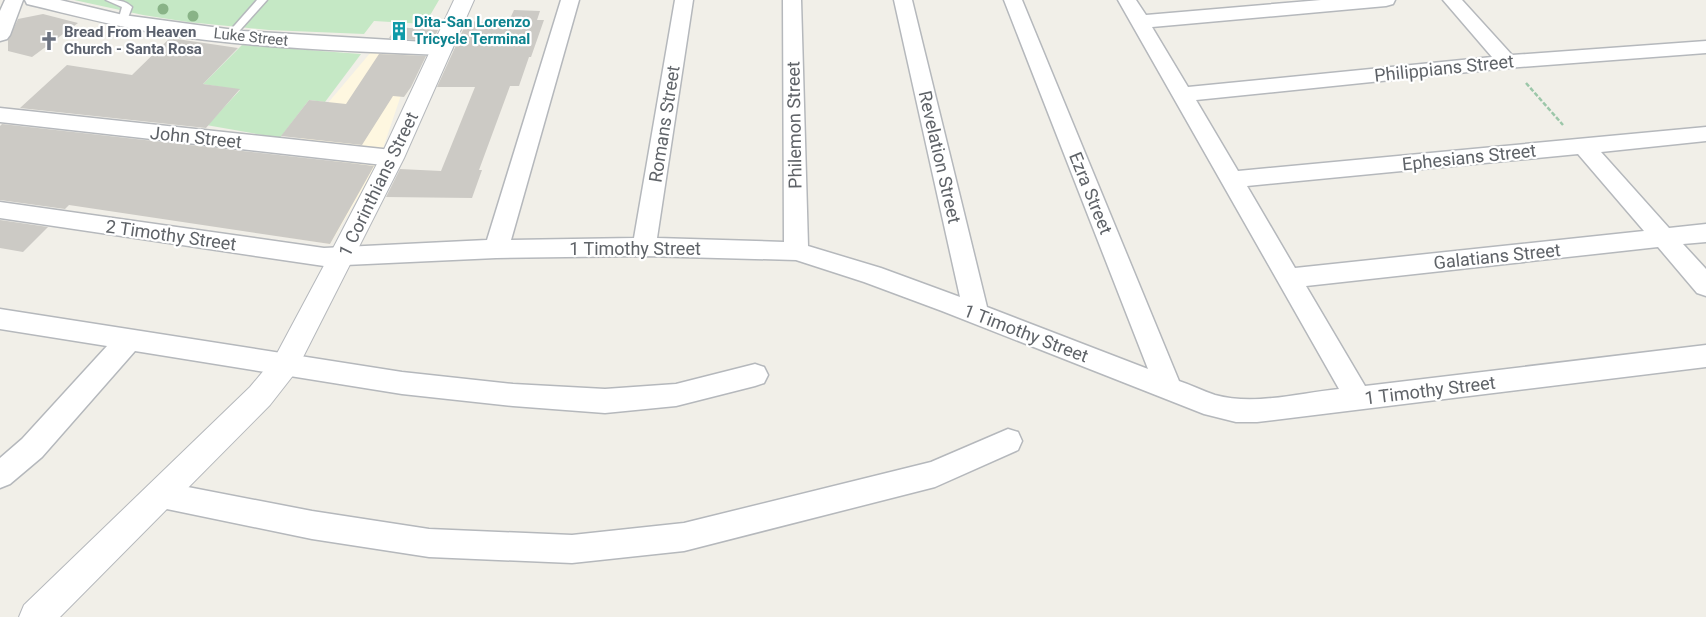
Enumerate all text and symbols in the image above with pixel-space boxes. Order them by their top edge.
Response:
place label: Dita-San Lorenzo Tricycle Terminal [414,13,531,48]
building icon: Dita-San Lorenzo Tricycle Terminal [388,20,410,42]
place label: Bread From Heaven Church - Santa Rosa [64,23,202,58]
street label: Luke Street [213,24,289,50]
church icon: Bread From Heaven Church - Santa Rosa [38,30,60,52]
street label: Philippians Street [1373,50,1515,86]
street label: Philemon Street [782,61,806,189]
street label: Romans Street [644,64,684,184]
street label: Revelation Street [915,89,965,225]
street label: 1 Corinthians Street [334,108,422,260]
street label: John Street [149,122,243,152]
street label: Ephesians Street [1401,140,1537,174]
street label: Ezra Street [1065,149,1117,237]
street label: 2 Timothy Street [104,215,238,255]
street label: 1 Timothy Street [569,238,701,259]
street label: Galatians Street [1433,239,1562,273]
street label: 1 Timothy Street [961,300,1091,366]
street label: 1 Timothy Street [1363,372,1497,408]

